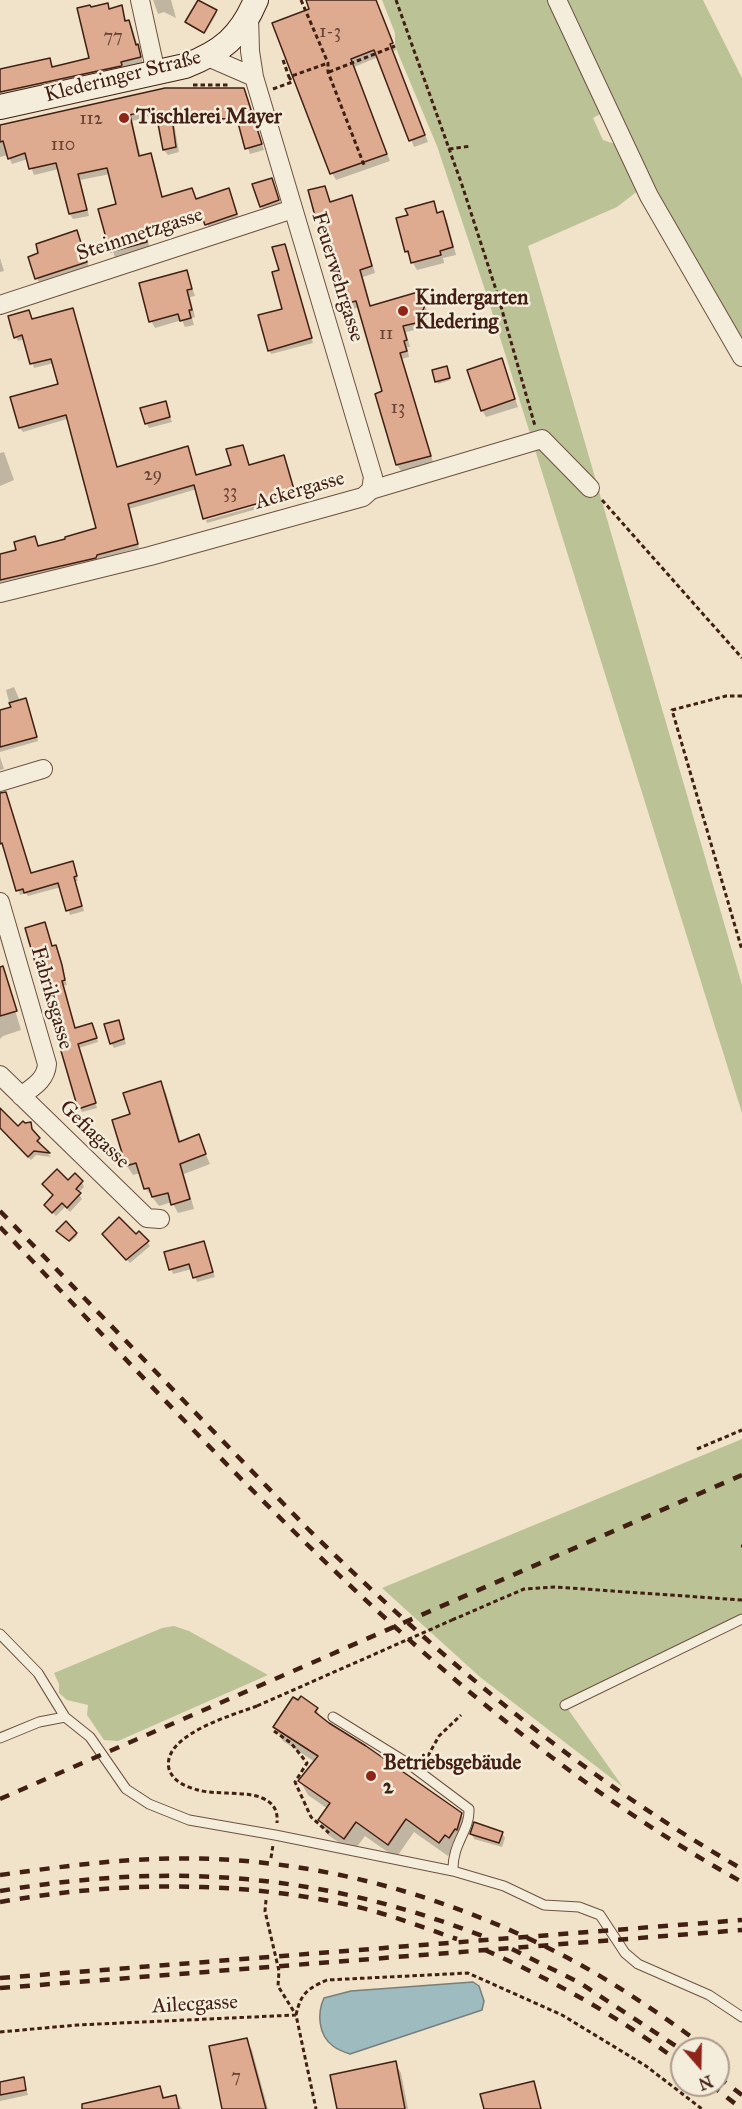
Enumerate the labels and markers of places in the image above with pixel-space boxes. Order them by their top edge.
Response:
place label: Tischlerei Mayer [136,105,282,131]
marker: Tischlerei Mayer [117,111,131,125]
place label: Kindergarten Kledering [415,286,528,336]
marker: Kindergarten Kledering [396,304,410,318]
place label: Betriebsgebäude 2 [383,1751,521,1801]
marker: Betriebsgebäude 2 [364,1769,378,1783]

